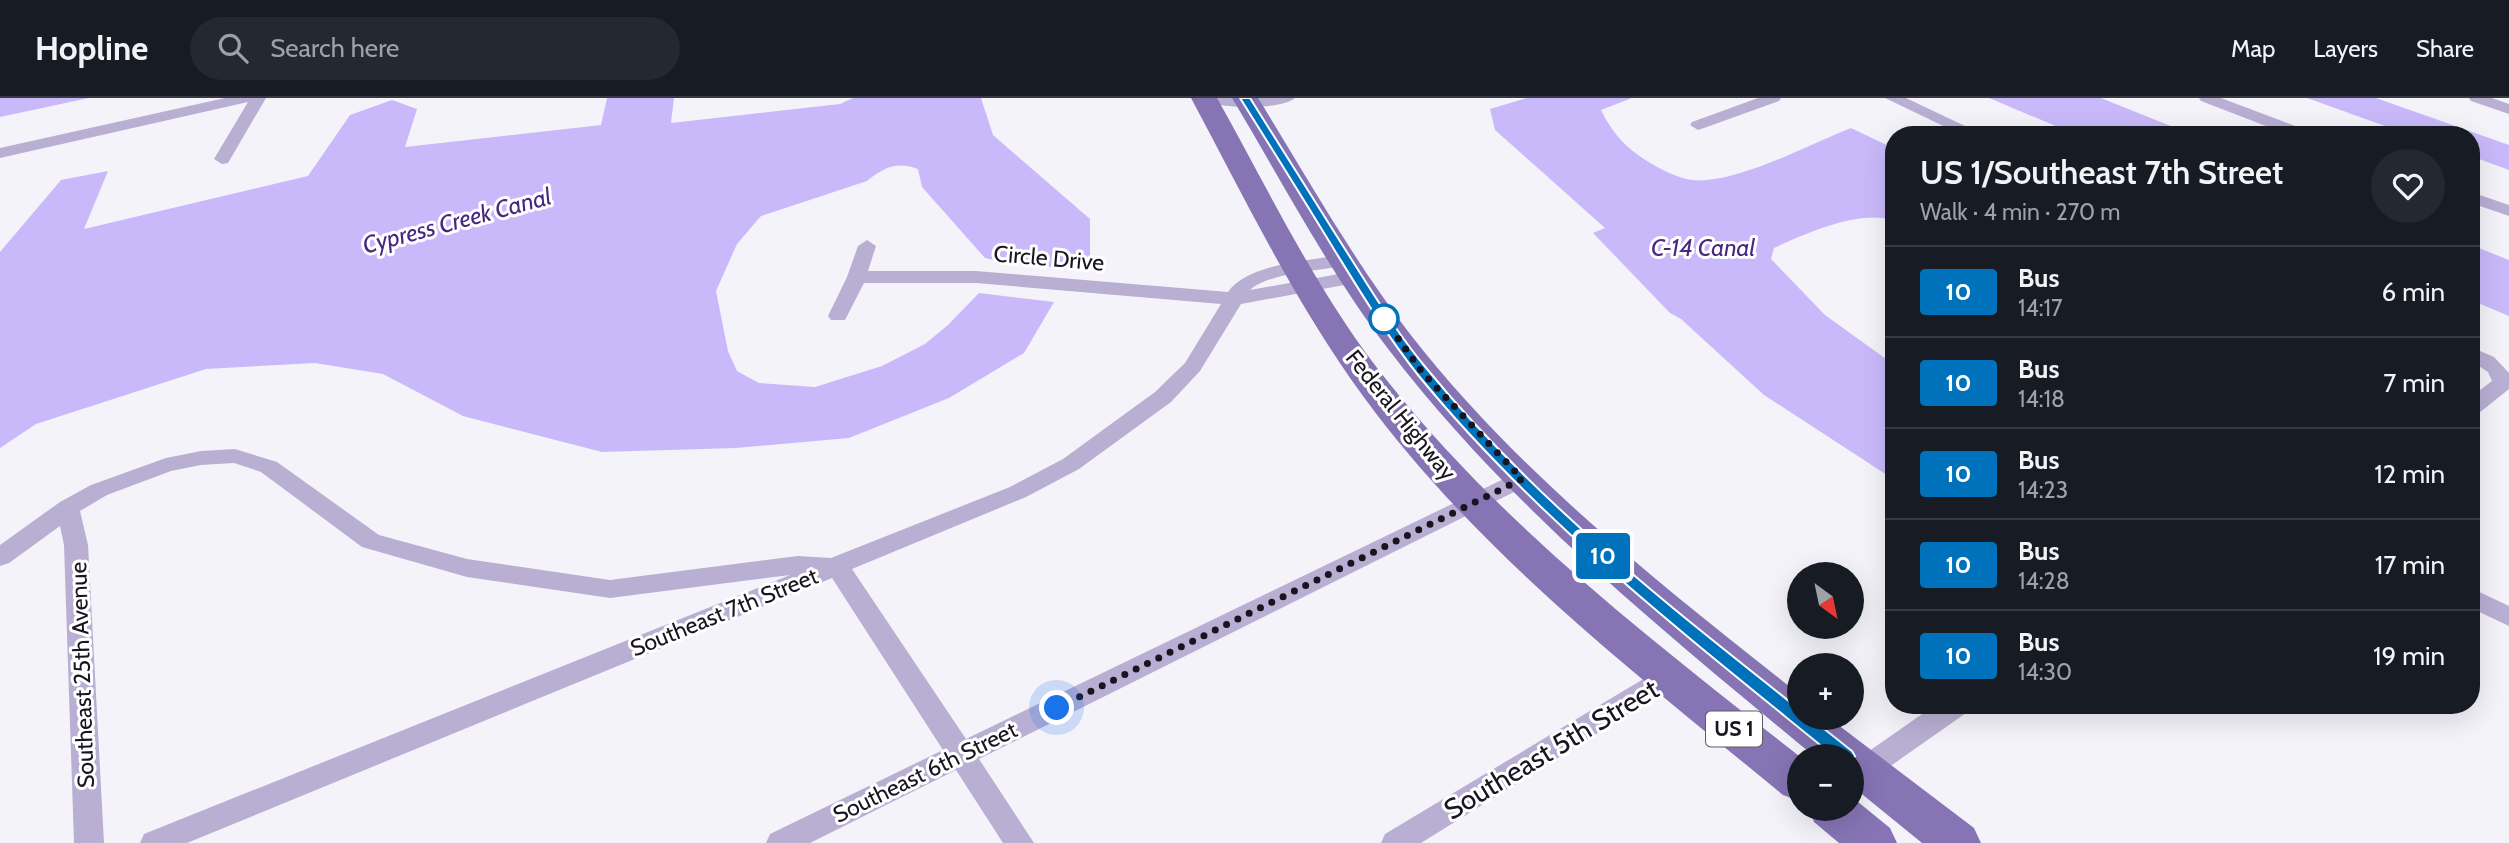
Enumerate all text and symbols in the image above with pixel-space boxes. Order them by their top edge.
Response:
search box [190,17,680,80]
text: Hopline [35,28,148,68]
icon: search [214,29,252,67]
text: Search here [270,32,399,64]
text: Map [2231,34,2275,63]
text: Layers [2313,34,2378,63]
text: Share [2416,34,2474,63]
button: heart [2371,149,2445,223]
text: US 1/Southeast 7th Street [1920,152,2283,192]
water label: Cypress Creek Canal [359,181,555,260]
text: Walk · 4 min · 270 m [1920,198,2120,226]
water label: C-14 Canal [1651,233,1755,262]
street label: Circle Drive [992,239,1106,277]
text: Bus [2018,262,2059,294]
text: 6 min [2382,276,2445,308]
text: 10 [1946,277,1971,306]
text: 14:17 [2018,294,2063,322]
unlabelled marker [1369,304,1399,334]
street label: Federal Highway [1340,344,1462,486]
text: Bus [2018,353,2059,385]
text: 7 min [2383,367,2445,399]
text: 10 [1946,368,1971,397]
text: 14:18 [2018,385,2065,413]
text: Bus [2018,444,2059,476]
text: 12 min [2374,458,2445,490]
text: 10 [1946,459,1971,488]
text: 14:23 [2018,476,2068,504]
line badge: 10 [1572,533,1634,579]
text: Bus [2018,535,2059,567]
text: 10 [1590,541,1616,570]
text: 17 min [2375,549,2445,581]
text: 10 [1946,550,1971,579]
street label: Southeast 25th Avenue [64,561,100,789]
street label: Southeast 7th Street [626,562,822,662]
north arrow [1787,562,1864,639]
map controls [1787,562,1864,821]
text: 14:28 [2018,567,2070,595]
text: Bus [2018,626,2059,658]
text: 19 min [2373,640,2445,672]
text: 10 [1946,641,1971,670]
button: + [1787,653,1864,730]
text: 14:30 [2018,658,2072,686]
street label: Southeast 5th Street [1438,672,1664,826]
your location [1039,690,1074,725]
road number: US 1 [1706,712,1762,746]
street label: Southeast 6th Street [828,715,1022,829]
button: − [1787,744,1864,821]

